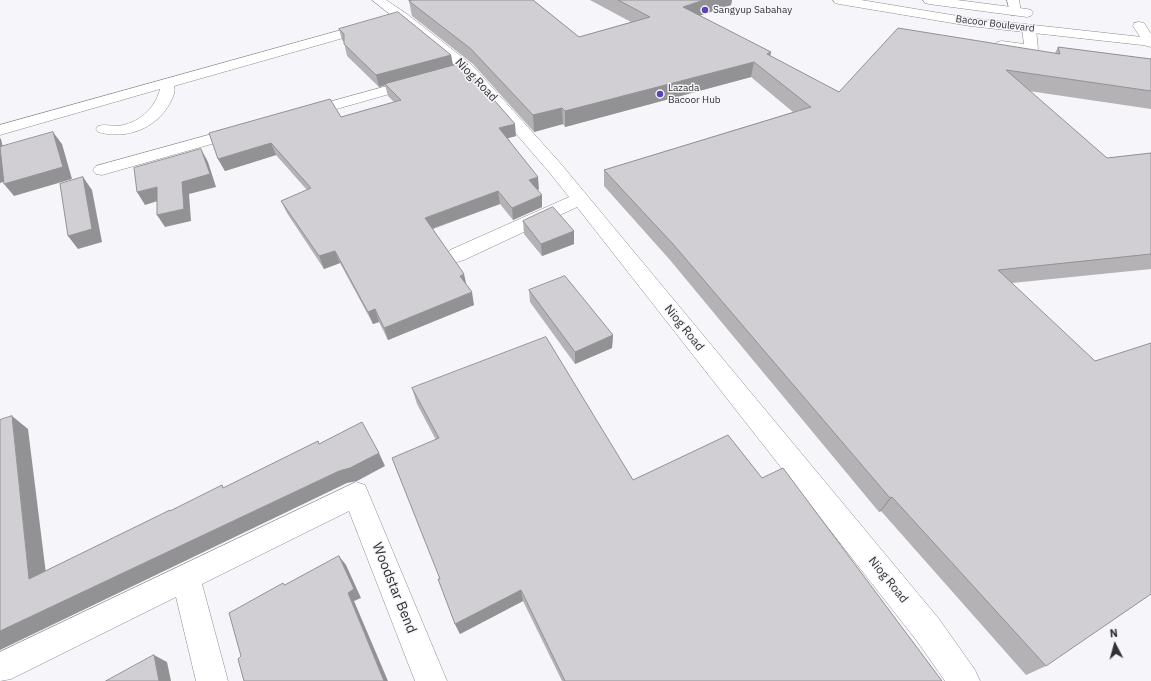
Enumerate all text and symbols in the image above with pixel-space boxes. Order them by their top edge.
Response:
place label: Sangyup Sabahay [713,4,792,16]
marker: Sangyup Sabahay [700,5,710,15]
street label: Bacoor Boulevard [955,13,1035,35]
street label: Niog Road [452,55,500,105]
place label: Lazada Bacoor Hub [668,82,721,106]
marker: Lazada Bacoor Hub [655,89,665,99]
street label: Niog Road [661,302,707,354]
street label: Woodstar Bend [368,540,420,636]
street label: Niog Road [865,554,911,606]
north arrow [1095,625,1135,665]
text: N [1109,626,1118,640]

